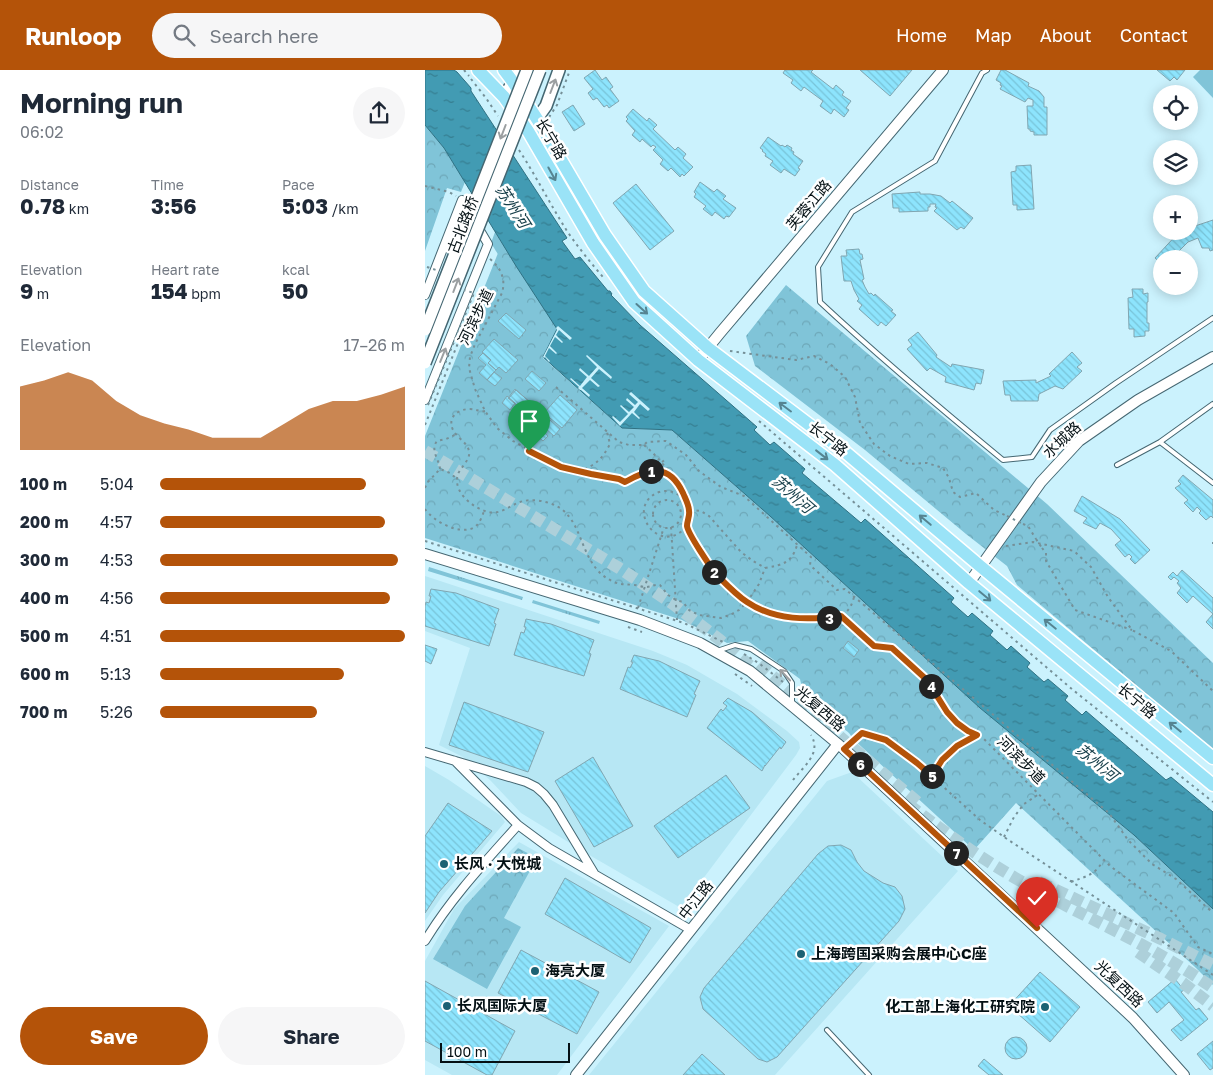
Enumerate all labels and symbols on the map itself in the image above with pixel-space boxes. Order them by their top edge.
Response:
one-way arrow [549,79,558,94]
street label: 长宁路 [533,115,571,162]
one-way arrow [498,124,507,139]
one-way arrow [548,166,558,180]
street label: 芙蓉江路 [782,176,834,233]
water label: 苏州河 [492,180,536,234]
street label: 古北路桥 [443,193,481,256]
one-way arrow [452,278,461,293]
street label: 河滨步道 [454,286,496,347]
one-way arrow [635,303,648,315]
one-way arrow [439,348,448,363]
pin [508,400,550,451]
one-way arrow [778,402,792,412]
street label: 长宁路 [805,417,852,459]
street label: 水城路 [1039,417,1084,461]
one-way arrow [815,450,829,460]
pin: 1 [639,458,663,484]
water label: 苏州河 [768,471,820,519]
one-way arrow [919,514,932,526]
pin: 2 [701,560,727,584]
one-way arrow [978,591,991,602]
pin: 3 [817,606,841,630]
one-way arrow [1044,619,1057,630]
one-way arrow [779,669,791,681]
pin: 4 [919,674,943,698]
street label: 长宁路 [1115,679,1161,722]
street label: 光复西路 [792,682,849,734]
one-way arrow [1169,722,1182,733]
street label: 河滨步道 [994,732,1049,787]
water label: 苏州河 [1072,739,1124,787]
pin: 6 [847,752,873,776]
pin: 5 [919,764,945,788]
pin: 7 [943,840,969,866]
place label: 长风 · 大悦城 [454,854,541,872]
marker: 长风 · 大悦城 [438,858,450,870]
street label: 中江路 [674,876,716,923]
pin [1016,877,1058,928]
place label: 上海跨国采购会展中心C座 [811,944,987,962]
marker: 上海跨国采购会展中心C座 [795,948,807,960]
street label: 光复西路 [1092,956,1148,1010]
place label: 海亮大厦 [545,961,605,979]
marker: 海亮大厦 [529,965,541,977]
place label: 长风国际大厦 [457,996,547,1014]
place label: 化工部上海化工研究院 [885,997,1035,1015]
marker: 长风国际大厦 [441,1000,453,1012]
marker: 化工部上海化工研究院 [1039,1001,1051,1013]
scale bar [440,1040,570,1063]

